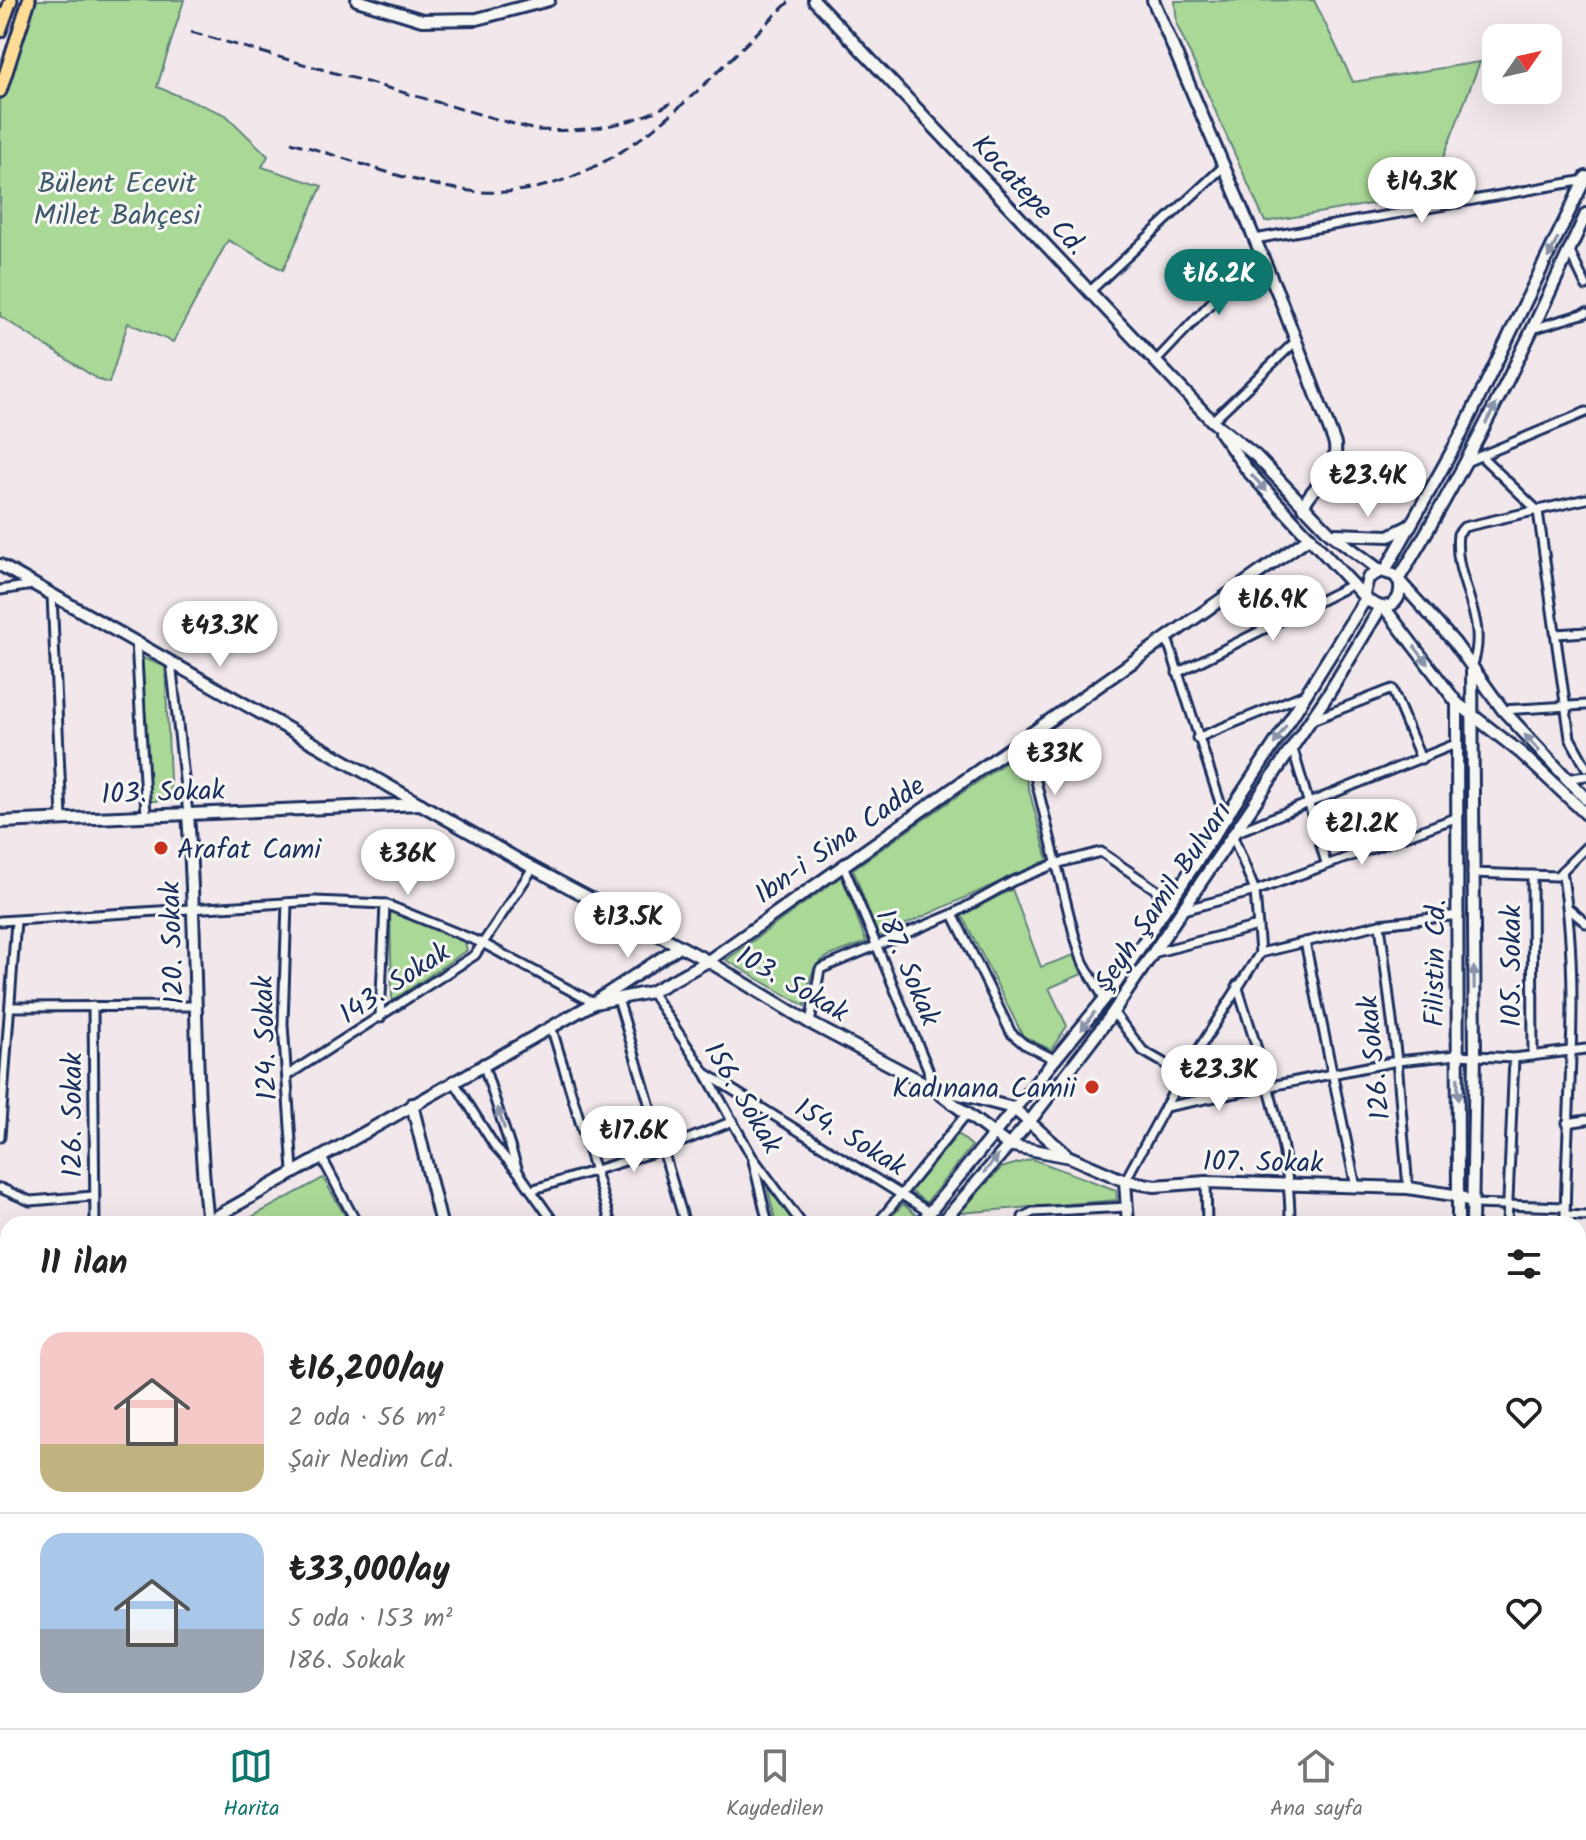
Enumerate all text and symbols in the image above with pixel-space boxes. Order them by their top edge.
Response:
north arrow [1482,24,1562,104]
map controls [1482,24,1562,104]
street label: Kocatepe Cd. [960,124,1097,267]
pin: ₺14.3K [1357,157,1487,225]
park label: Bülent Ecevit Millet Bahçesi [34,162,202,239]
text: ₺14.3K [1386,162,1458,204]
one-way arrow [1546,236,1560,260]
pin: ₺16.2K [1154,249,1284,317]
text: ₺16.2K [1182,254,1256,296]
one-way arrow [1484,403,1497,426]
pin: ₺23.4K [1303,451,1433,519]
text: ₺23.4K [1328,456,1408,498]
one-way arrow [1250,473,1268,492]
pin: ₺16.9K [1208,575,1338,643]
text: ₺16.9K [1237,580,1309,622]
pin: ₺43.3K [155,601,285,669]
text: ₺43.3K [181,606,259,648]
one-way arrow [1412,645,1428,665]
one-way arrow [1273,725,1288,746]
pin: ₺33K [1008,729,1102,797]
one-way arrow [1524,733,1541,753]
text: ₺33K [1026,734,1084,776]
street label: Ibn-i Sina Cadde [745,765,936,917]
street label: 103. Sokak [101,769,226,818]
street label: Şeyh Şamil Bulvarı [1083,793,1245,1002]
pin: ₺21.2K [1297,799,1427,867]
text: ₺21.2K [1325,804,1399,846]
place label: Arafat Cami [177,828,322,873]
pin: ₺36K [361,829,455,897]
text: ₺36K [379,834,437,876]
marker: Arafat Cami [152,839,170,857]
street label: 120. Sokak [149,879,198,1006]
pin: ₺13.5K [563,892,693,960]
text: ₺13.5K [592,897,664,939]
street label: Filistin Cd. [1413,899,1460,1027]
street label: 187. Sokak [862,902,952,1034]
street label: 105. Sokak [1490,904,1535,1027]
street label: 143. Sokak [331,931,461,1037]
street label: 103. Sokak [727,935,857,1036]
one-way arrow [1467,965,1480,990]
street label: 124. Sokak [242,974,291,1101]
street label: 126. Sokak [1346,992,1404,1122]
one-way arrow [1081,1010,1096,1031]
street label: 156. Sokak [691,1033,794,1164]
pin: ₺23.3K [1154,1045,1284,1113]
text: ₺23.3K [1179,1050,1259,1092]
street label: 126. Sokak [51,1051,96,1178]
place label: Kadınana Camii [892,1067,1077,1112]
one-way arrow [1452,1077,1464,1102]
marker: Kadınana Camii [1083,1078,1101,1096]
street label: 154. Sokak [785,1087,915,1190]
one-way arrow [495,1106,507,1130]
pin: ₺17.6K [569,1106,699,1174]
text: ₺17.6K [599,1111,669,1153]
street label: 107. Sokak [1202,1140,1324,1187]
one-way arrow [982,1155,999,1175]
text: 11 ilan [40,1237,128,1291]
icon: filters [1502,1242,1546,1286]
text: ₺16,200/ay [288,1343,444,1397]
icon: home [104,1364,200,1460]
icon: heart [1502,1390,1546,1434]
text: 2 oda · 56 m² [288,1397,445,1439]
text: Şair Nedim Cd. [288,1439,454,1481]
text: ₺33,000/ay [288,1544,450,1598]
icon: home [104,1565,200,1661]
icon: heart [1502,1591,1546,1635]
text: 5 oda · 153 m² [288,1598,452,1640]
text: 186. Sokak [288,1640,405,1682]
tab: Harita [223,1744,280,1827]
tab: Kaydedilen [726,1744,824,1827]
tab: Ana sayfa [1270,1744,1363,1827]

